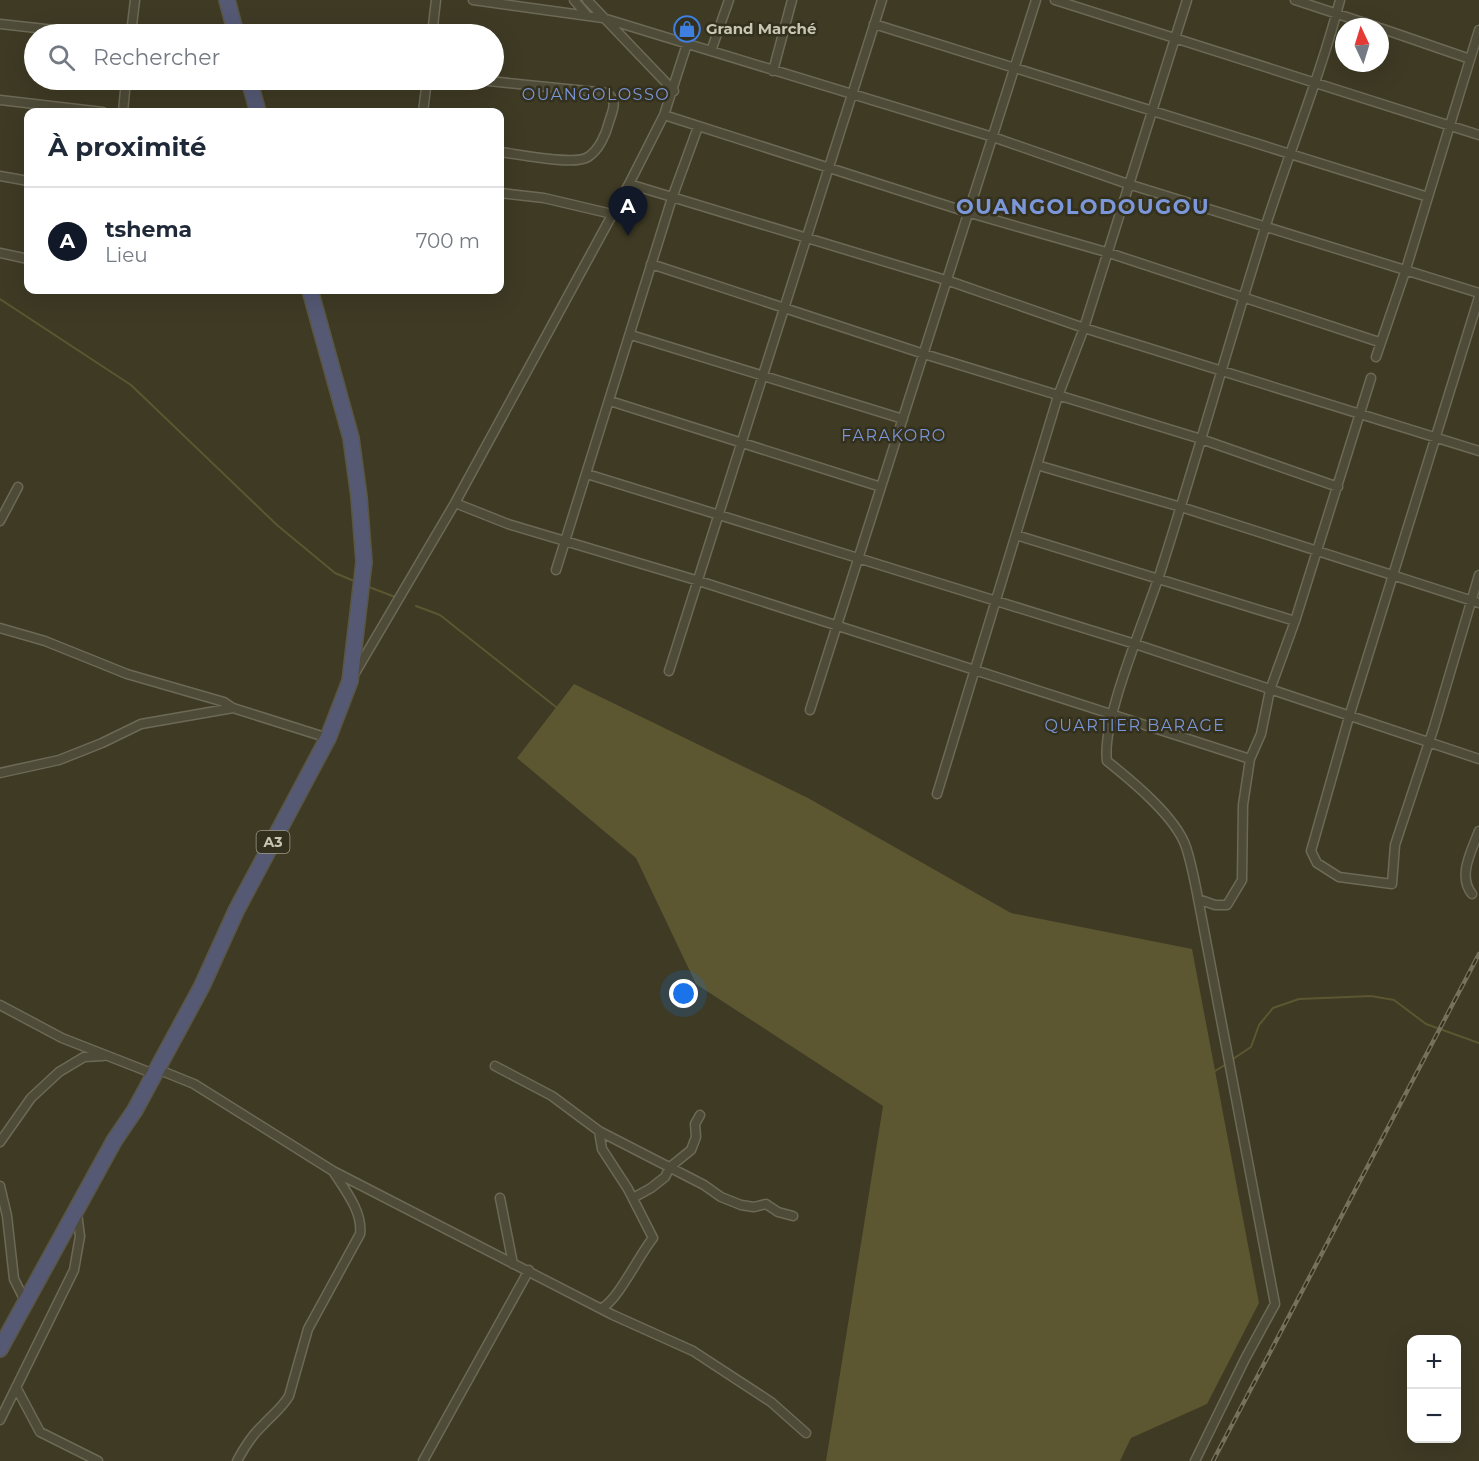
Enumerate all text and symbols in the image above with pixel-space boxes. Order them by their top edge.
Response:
shop icon: Grand Marché [672,14,702,44]
north arrow [1335,18,1389,72]
place label: Grand Marché [706,19,816,38]
search box [24,24,504,90]
icon: search [45,41,78,74]
text: Rechercher [93,44,220,71]
district label: OUANGOLOSSO [522,85,670,104]
text: À proximité [48,131,207,163]
pin: A [608,186,648,236]
district label: OUANGOLODOUGOU [956,194,1210,219]
text: tshema [105,216,192,243]
text: A [60,229,75,253]
text: 700 m [416,229,480,253]
text: Lieu [105,243,148,267]
district label: FARAKORO [841,426,947,445]
district label: QUARTIER BARAGE [1044,716,1226,735]
road number: A3 [256,831,290,853]
your location [669,979,698,1008]
map controls [1407,1335,1461,1443]
button: + [1407,1335,1461,1389]
button: − [1407,1389,1461,1443]

